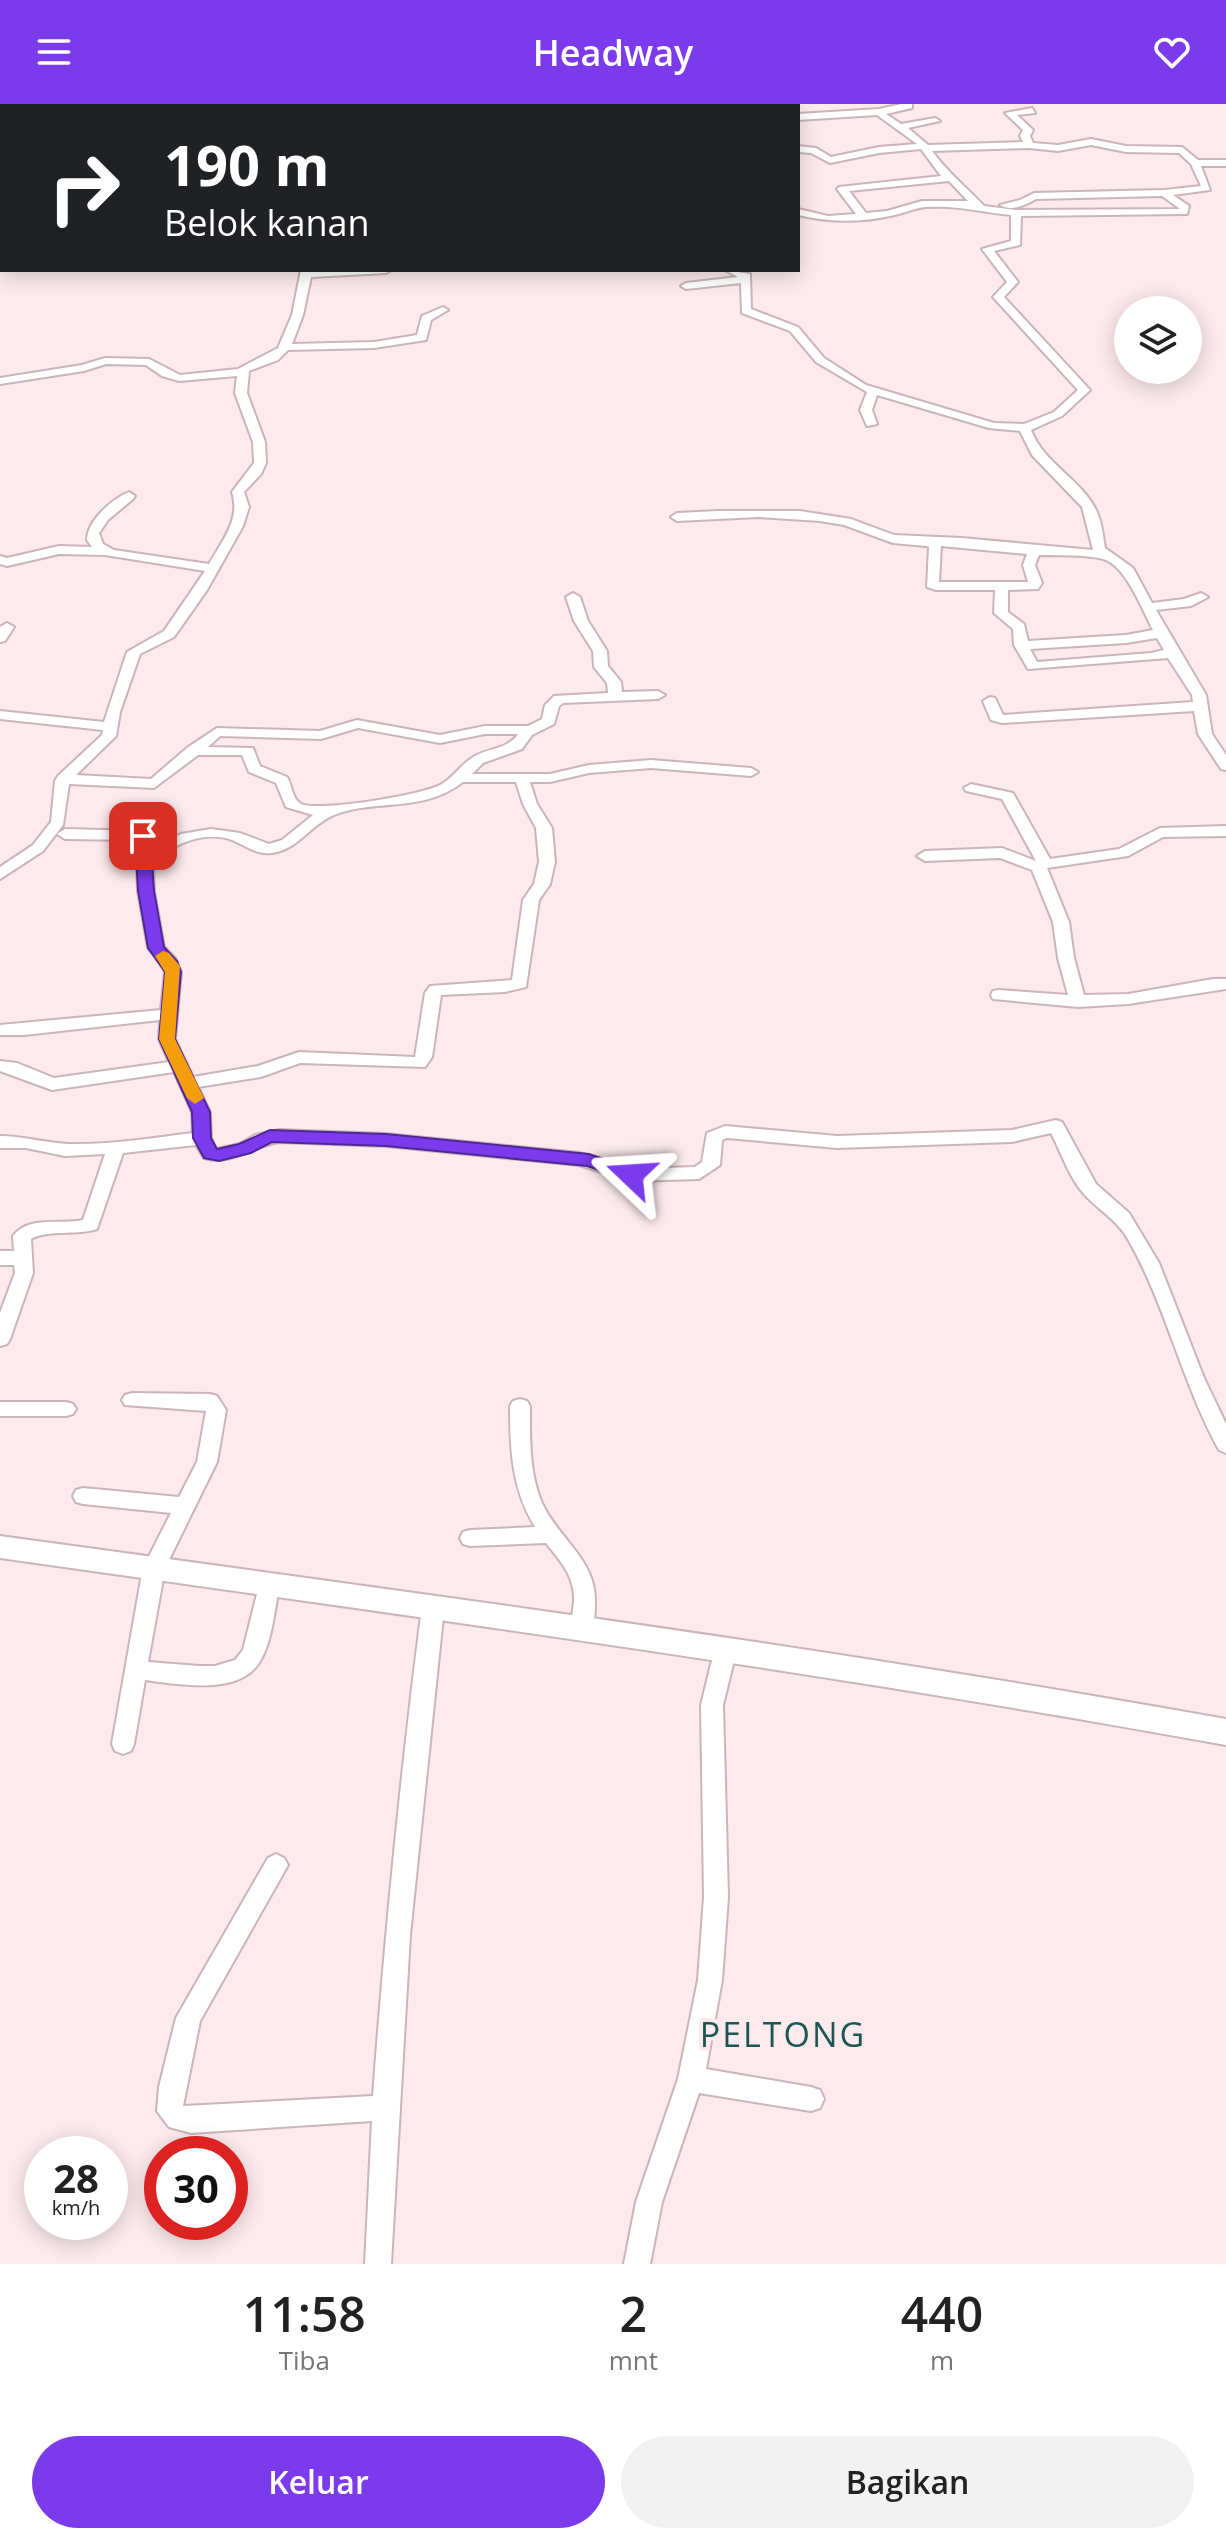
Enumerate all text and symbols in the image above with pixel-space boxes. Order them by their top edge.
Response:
text: Headway [533,28,693,77]
icon: menu [32,30,76,74]
icon: heart [1150,30,1194,74]
text: 190 m [164,126,330,202]
icon: right [32,136,136,240]
text: Belok kanan [164,198,370,247]
map controls [1114,296,1202,384]
button: layers [1114,296,1202,384]
pin [109,802,177,870]
icon: arrive [121,814,165,858]
position arrow [589,1133,673,1217]
district label: PELTONG [700,2011,866,2057]
speed limit sign: 30 [144,2136,248,2240]
text: 28 [53,2150,99,2205]
text: km/h [52,2194,100,2221]
text: 11:58 [243,2281,366,2346]
text: 2 [620,2281,647,2346]
text: 440 [901,2281,983,2346]
text: Tiba [279,2342,330,2378]
text: mnt [609,2342,658,2378]
text: m [930,2342,954,2378]
button: Keluar [32,2436,605,2528]
button: Bagikan [621,2436,1194,2528]

